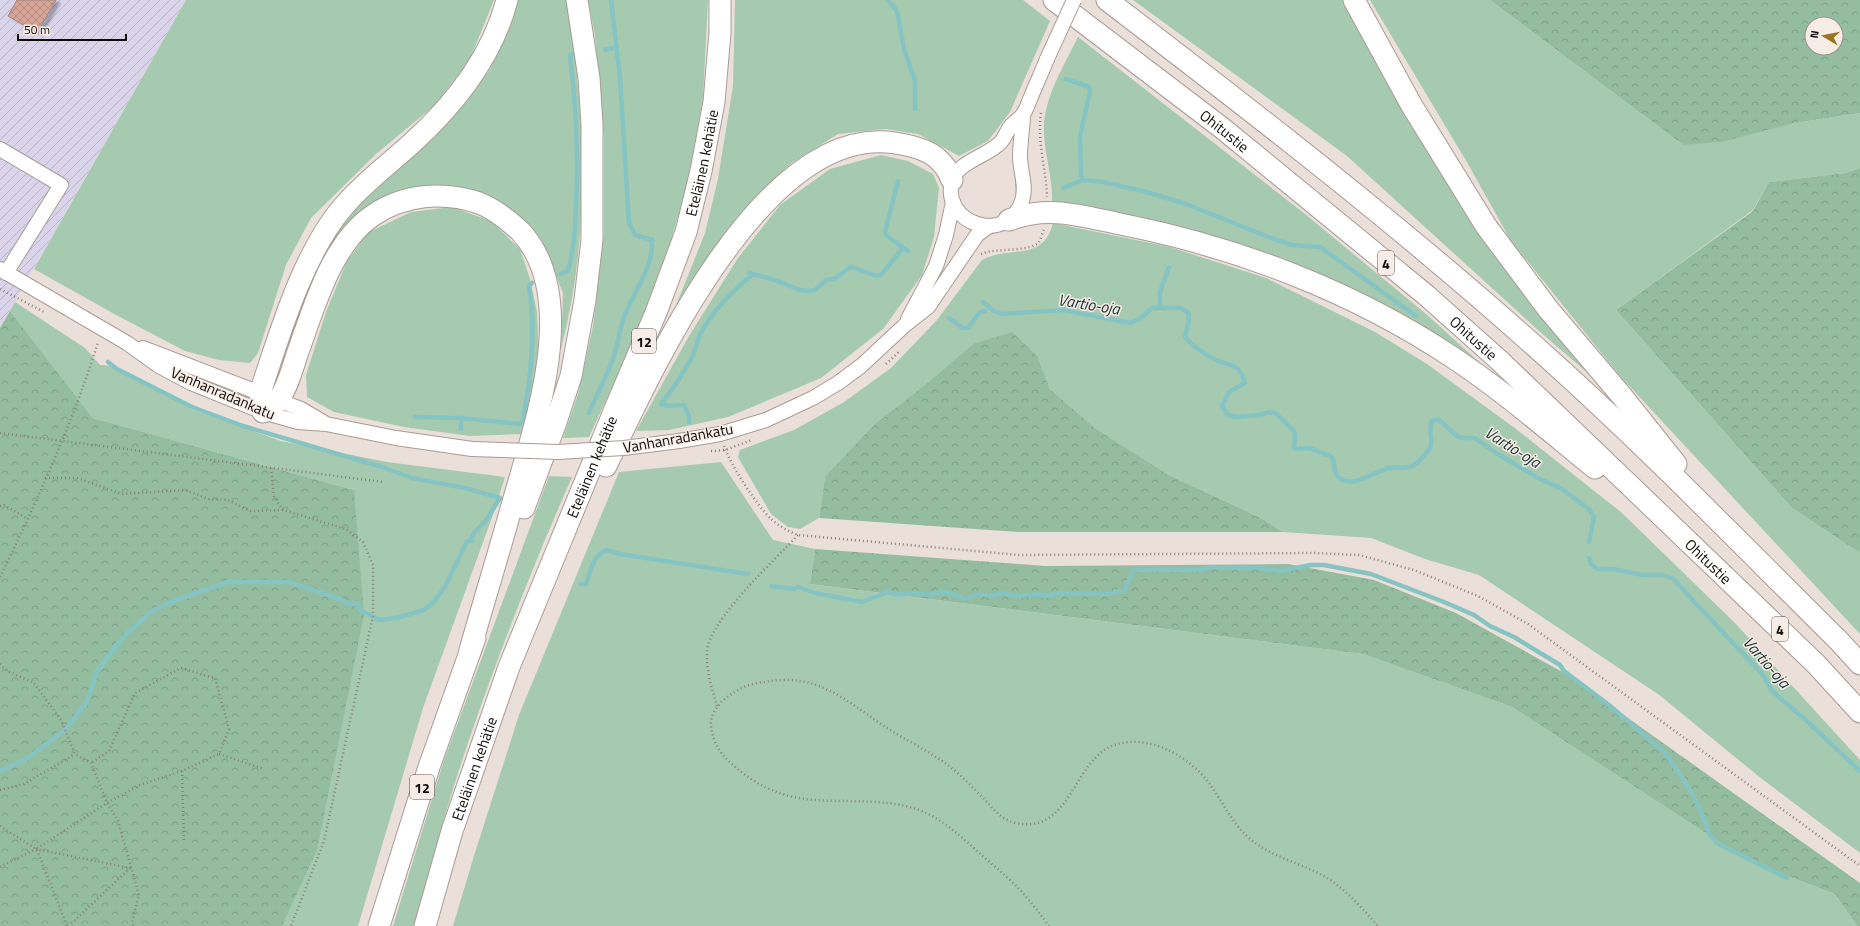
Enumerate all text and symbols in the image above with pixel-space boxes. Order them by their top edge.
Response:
scale bar [18,16,126,42]
north arrow [1804,16,1844,56]
text: 50 m [24,20,50,39]
text: N [1806,29,1823,39]
street label: Ohitustie [1195,104,1255,158]
street label: Eteläinen kehätie [679,108,724,219]
road number: 4 [1378,251,1394,275]
water label: Vartio-oja [1056,287,1123,321]
street label: Ohitustie [1445,310,1503,365]
road number: 12 [632,329,656,353]
street label: Vanhanradankatu [167,361,279,425]
street label: Eteläinen kehätie [560,412,623,521]
street label: Vanhanradankatu [621,417,735,459]
water label: Vartio-oja [1480,420,1547,474]
street label: Ohitustie [1680,533,1737,589]
road number: 4 [1772,617,1788,641]
water label: Vartio-oja [1738,631,1797,694]
street label: Eteläinen kehätie [445,713,502,824]
road number: 12 [410,775,434,799]

